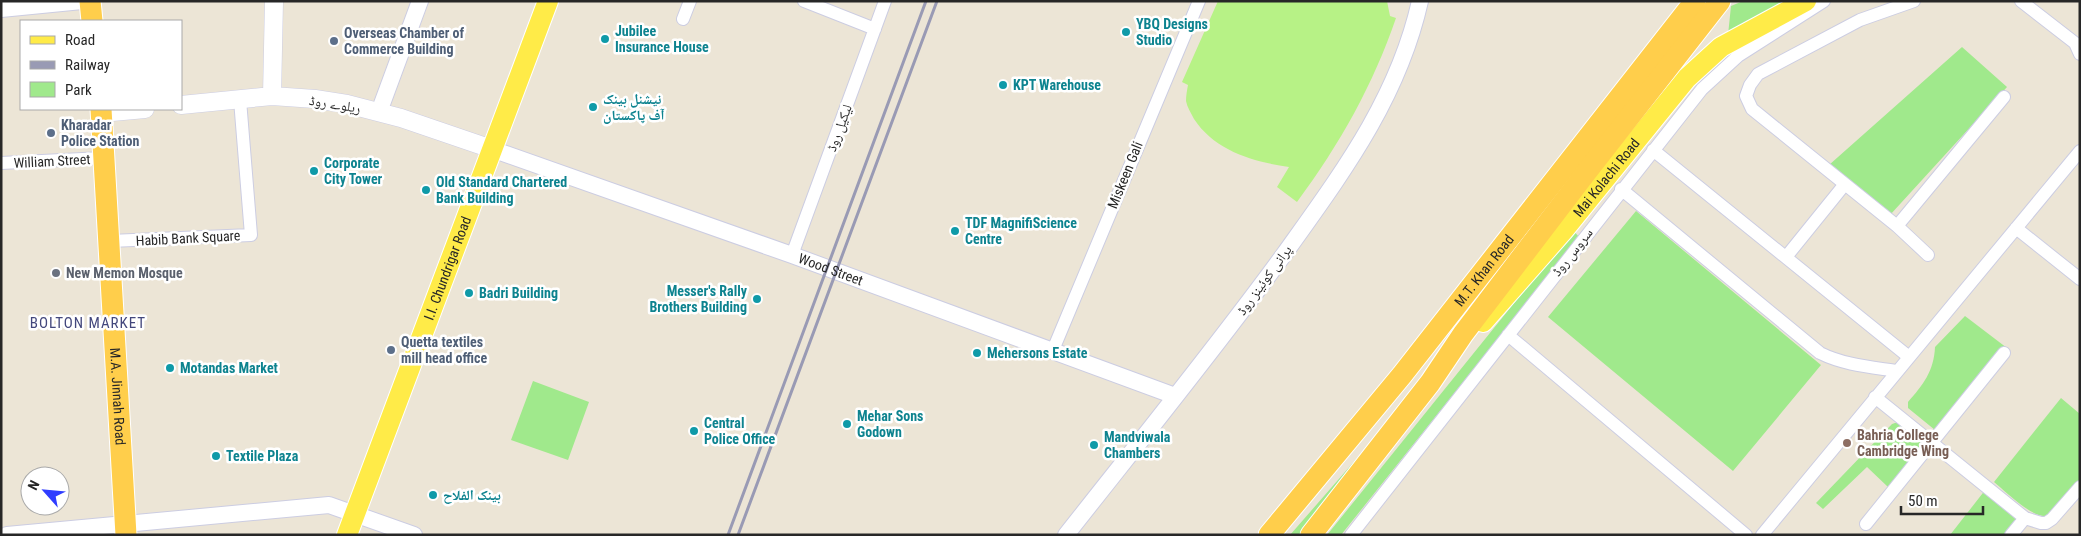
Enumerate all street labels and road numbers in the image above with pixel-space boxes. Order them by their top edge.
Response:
street label: ریلوے روڈ [308,92,362,117]
street label: لیکیل روڈ [823,102,856,154]
street label: Mai Kolachi Road [1570,135,1643,220]
street label: Miskeen Gali [1104,139,1146,211]
street label: William Street [13,151,91,171]
street label: I.I. Chundrigar Road [421,214,474,322]
street label: سروس روڈ [1548,225,1597,280]
street label: Habib Bank Square [135,227,241,249]
street label: M.T. Khan Road [1451,231,1517,309]
street label: پرانی کوئینز روڈ [1233,242,1296,319]
street label: Wood Street [796,250,865,288]
street label: M.A. Jinnah Road [107,347,129,446]

